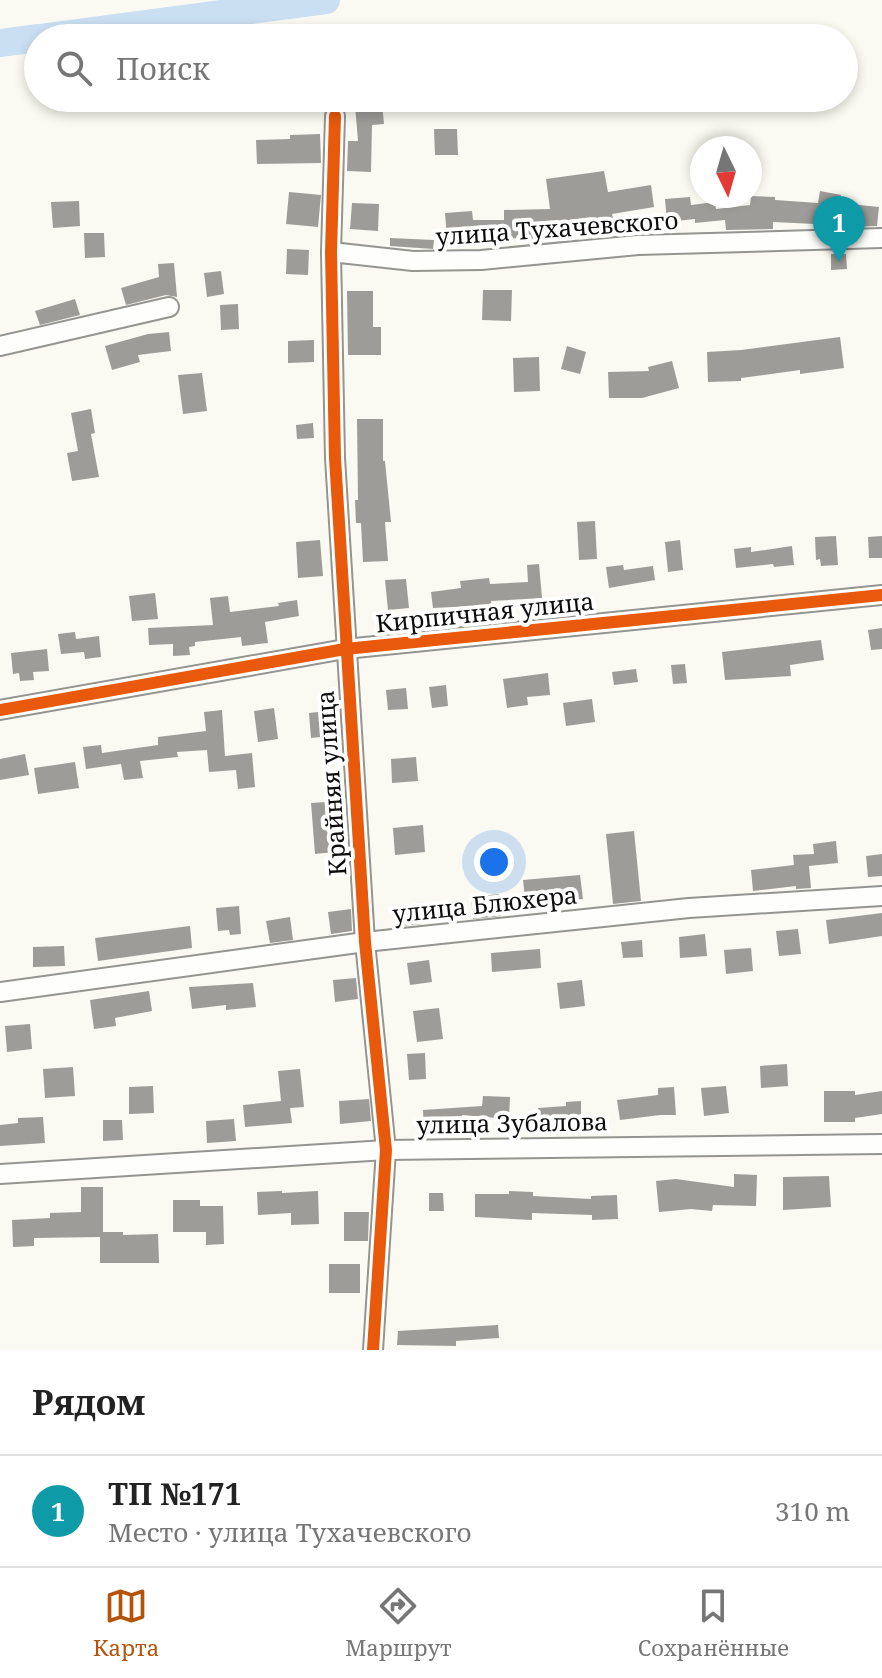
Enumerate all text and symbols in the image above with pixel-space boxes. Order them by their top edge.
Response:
search box [24,24,858,112]
icon: search [52,46,96,90]
text: Поиск [116,48,210,89]
north arrow [690,136,762,208]
pin: 1 [813,196,865,262]
street label: улица Тухачевского [435,203,679,252]
street label: Кирпичная улица [374,584,596,639]
street label: Крайняя улица [308,689,353,877]
your location [474,842,514,882]
street label: улица Блюхера [391,877,579,930]
street label: улица Зубалова [416,1104,608,1141]
text: Рядом [32,1379,145,1425]
text: ТП №171 [108,1473,242,1514]
text: 1 [51,1493,65,1529]
text: 310 m [775,1493,850,1529]
text: Место · улица Тухачевского [108,1514,472,1550]
tab: Карта [93,1584,159,1662]
tab: Маршрут [345,1584,452,1662]
tab: Сохранённые [638,1584,789,1662]

